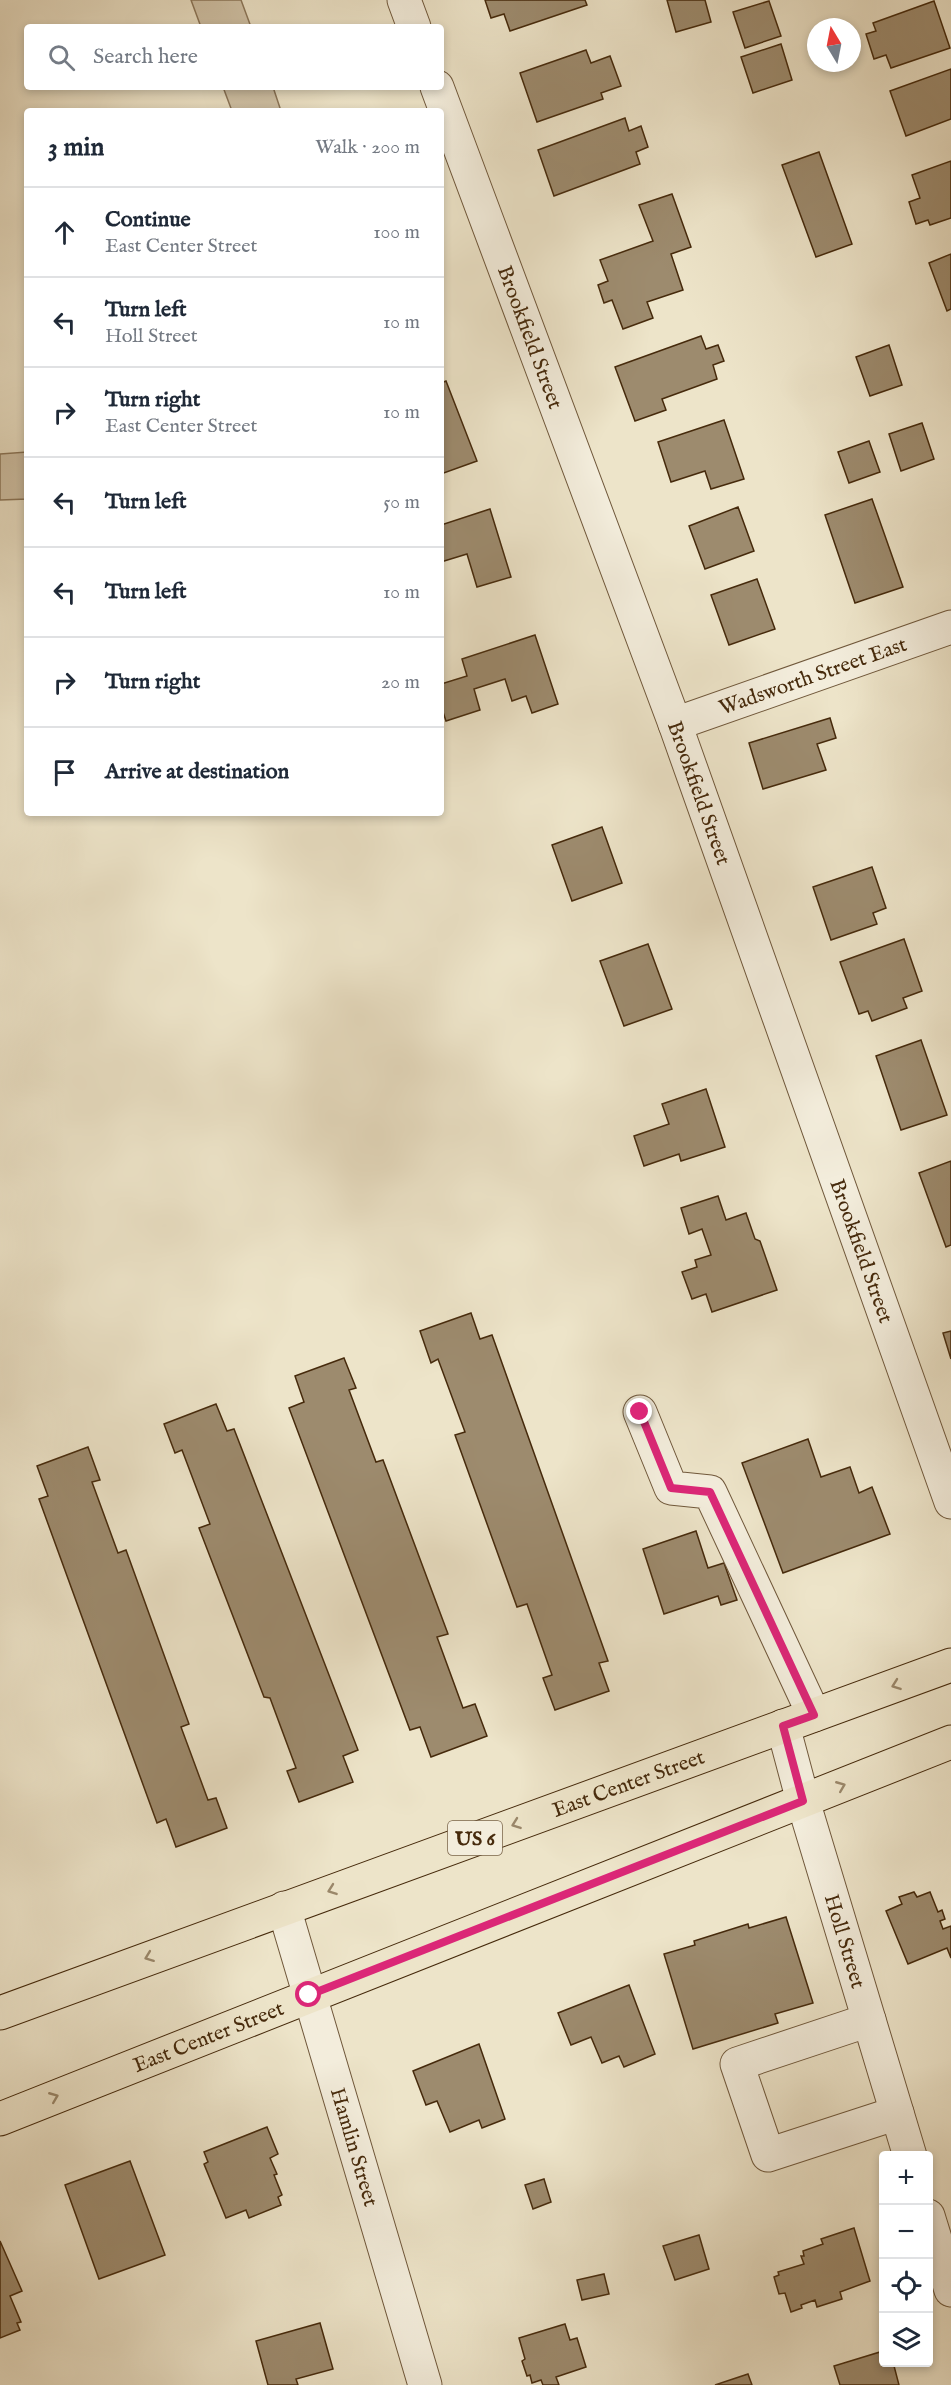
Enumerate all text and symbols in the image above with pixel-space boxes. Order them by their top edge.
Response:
north arrow [807,18,861,72]
search box [24,24,444,90]
icon: search [45,41,78,74]
text: Search here [93,43,198,71]
text: 3 min [48,131,104,164]
text: Walk · 200 m [315,135,420,160]
text: Continue [105,206,191,234]
icon: ahead [48,216,81,249]
text: 100 m [373,220,420,245]
text: East Center Street [105,234,257,259]
street label: Brookfield Street [490,262,568,413]
text: Turn left [105,296,187,324]
icon: left [48,306,81,339]
text: 10 m [383,310,420,335]
text: Holl Street [105,324,198,349]
text: Turn right [105,386,200,414]
icon: right [48,396,81,429]
text: 10 m [383,400,420,425]
text: East Center Street [105,414,257,439]
icon: left [48,486,81,519]
text: Turn left [105,488,187,516]
text: 50 m [383,490,420,515]
icon: left [48,576,81,609]
text: Turn left [105,578,187,606]
text: 10 m [383,580,420,605]
street label: Wadsworth Street East [716,632,911,722]
icon: right [48,666,81,699]
text: Turn right [105,668,200,696]
text: 20 m [381,670,420,695]
street label: Brookfield Street [660,718,736,869]
icon: arrive [48,756,81,789]
text: Arrive at destination [105,758,289,786]
street label: Brookfield Street [823,1176,898,1327]
route end [626,1398,652,1424]
one-way arrow [891,1677,902,1690]
street label: East Center Street [549,1744,709,1825]
one-way arrow [835,1781,846,1793]
one-way arrow [511,1816,521,1829]
road number: US 6 [448,1821,502,1855]
one-way arrow [327,1883,338,1896]
street label: Holl Street [817,1891,871,1992]
one-way arrow [144,1950,155,1963]
route start [295,1981,321,2007]
street label: East Center Street [129,1996,288,2080]
street label: Hamlin Street [323,2085,383,2210]
one-way arrow [48,2092,59,2104]
map controls [879,2151,933,2367]
button: + [879,2151,933,2205]
button: − [879,2205,933,2259]
button: locate [879,2259,933,2313]
button: layers [879,2313,933,2367]

